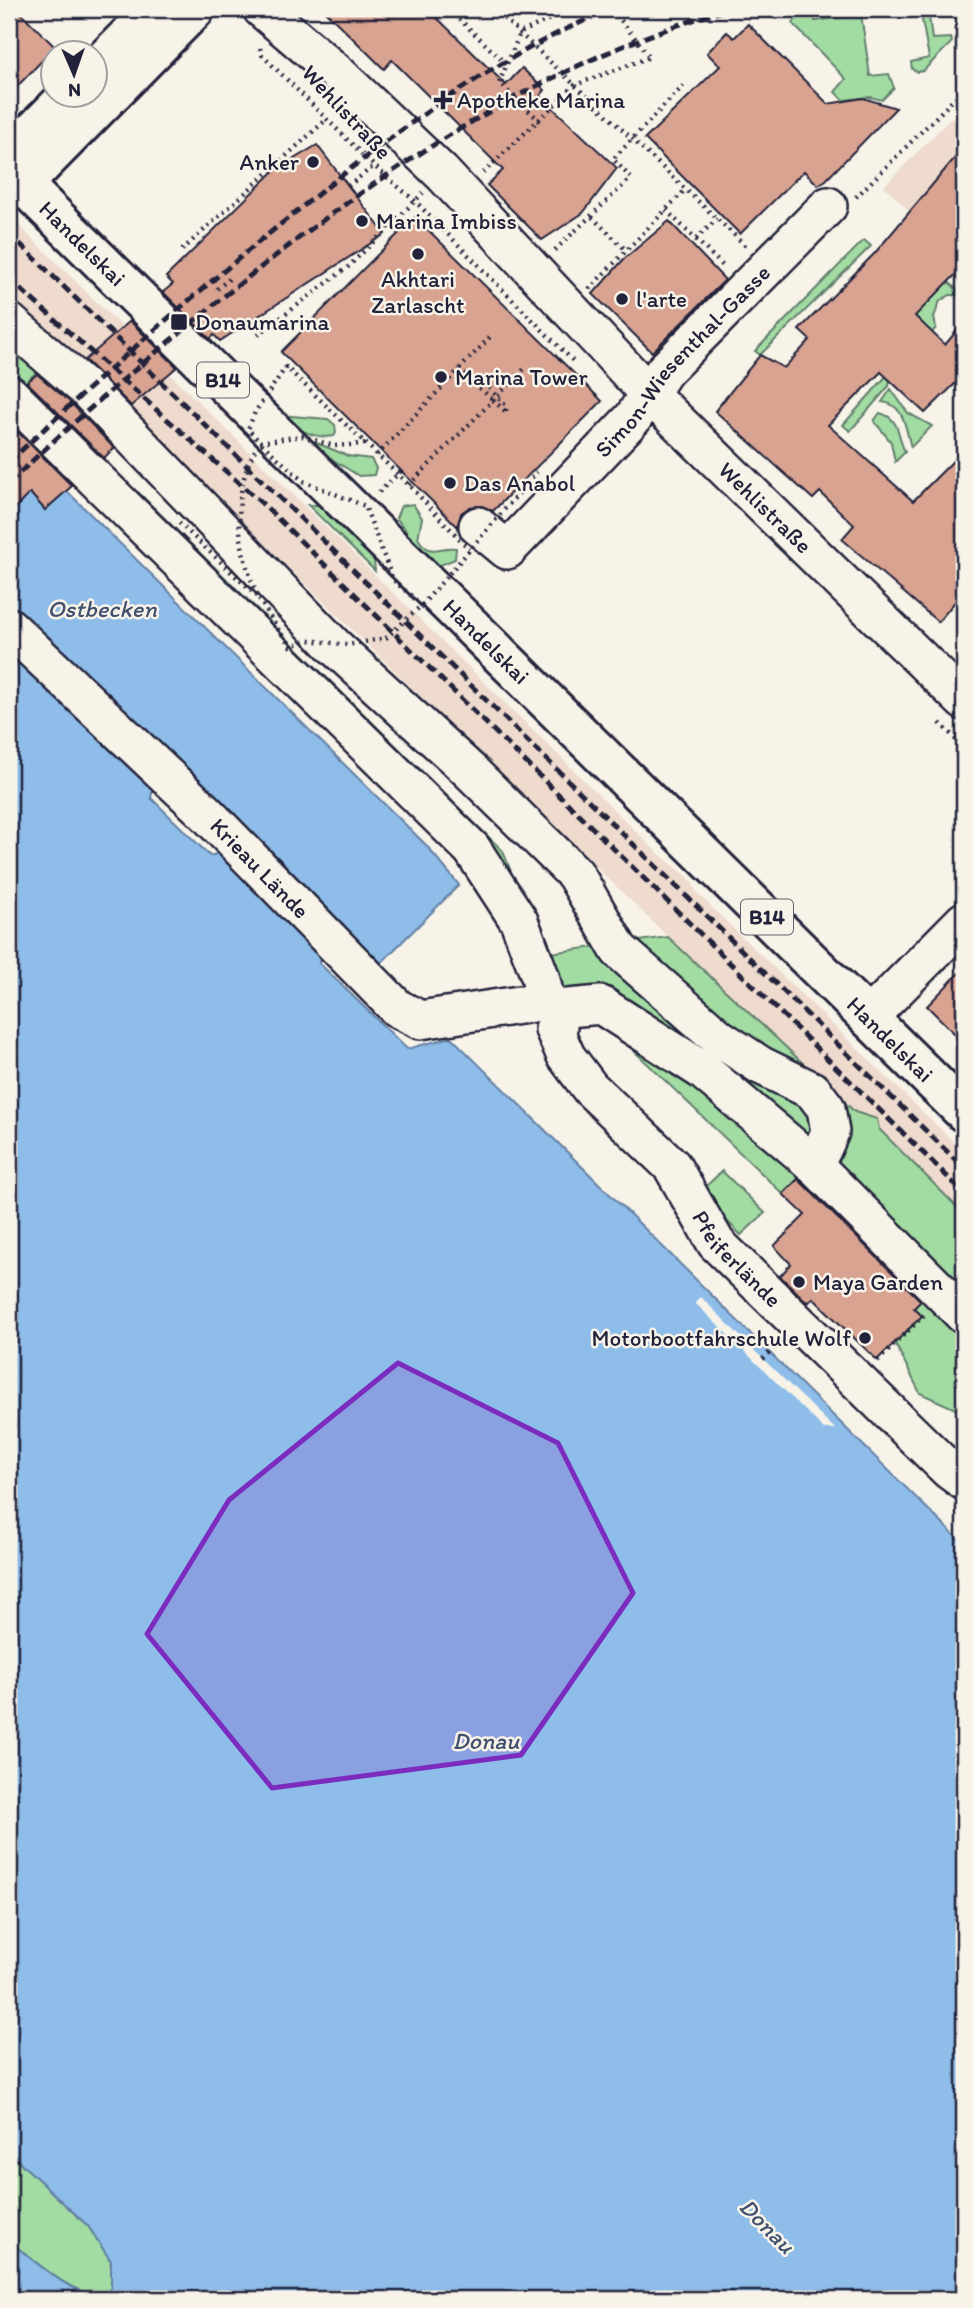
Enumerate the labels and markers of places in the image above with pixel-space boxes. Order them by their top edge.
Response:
place label: Apotheke Marina [457,86,625,114]
marker: Apotheke Marina [435,92,451,108]
place label: Anker [239,148,299,176]
marker: Anker [305,154,321,170]
place label: Marina Imbiss [376,207,517,235]
marker: Marina Imbiss [354,213,370,229]
marker: Akhtari Zarlascht [410,246,426,262]
place label: Akhtari Zarlascht [371,265,465,319]
place label: l'arte [636,285,687,313]
marker: l'arte [614,291,630,307]
place label: Donaumarina [195,308,330,336]
marker: Donaumarina [169,312,189,332]
place label: Marina Tower [455,363,588,391]
marker: Marina Tower [433,369,449,385]
place label: Das Anabol [464,469,576,497]
marker: Das Anabol [442,475,458,491]
place label: Maya Garden [813,1268,943,1296]
marker: Maya Garden [791,1274,807,1290]
place label: Motorbootfahrschule Wolf [591,1324,851,1352]
marker: Motorbootfahrschule Wolf [857,1330,873,1346]

